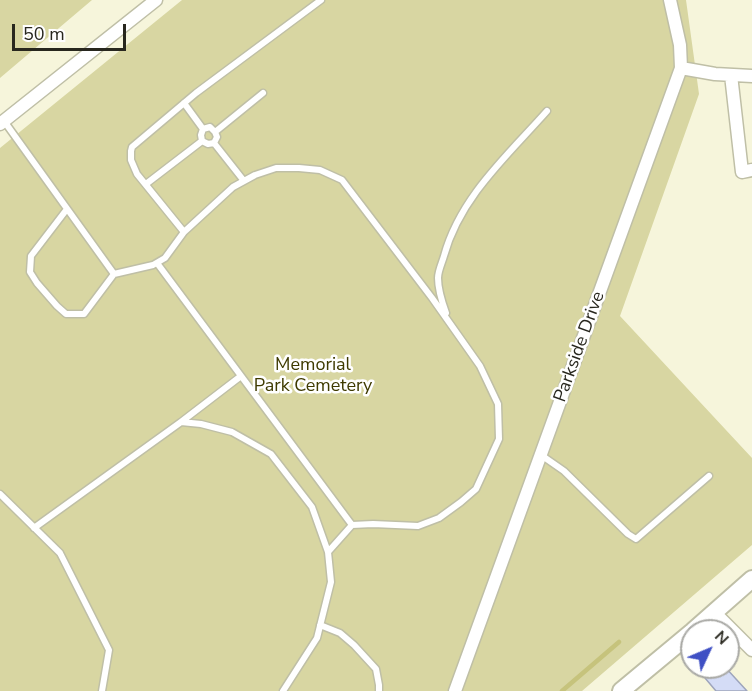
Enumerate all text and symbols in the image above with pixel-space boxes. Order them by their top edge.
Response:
scale bar [15,12,129,50]
text: 50 m [23,22,65,46]
street label: Parkside Drive [550,289,610,405]
park label: Memorial Park Cemetery [254,355,372,398]
north arrow [680,619,740,679]
text: N [709,626,734,650]

